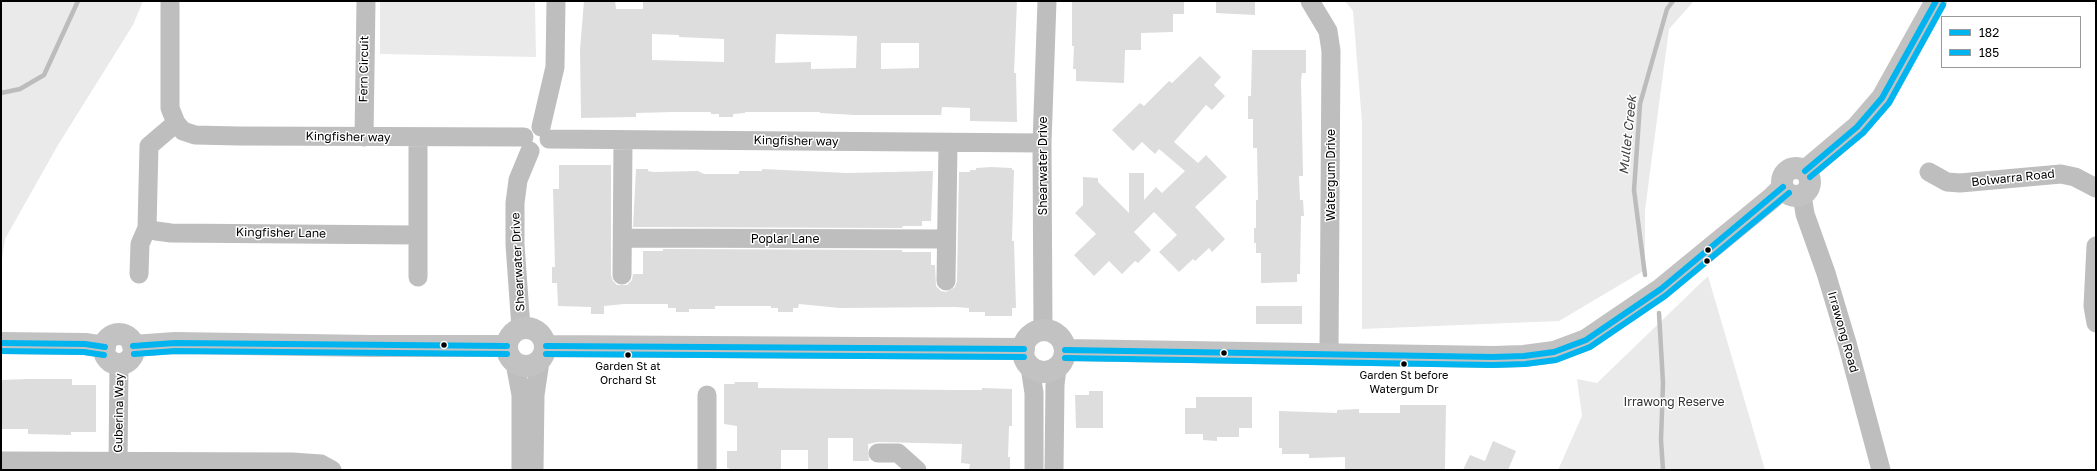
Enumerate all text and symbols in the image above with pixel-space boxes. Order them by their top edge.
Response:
legend [1941,16,2081,68]
text: 182 [1979,25,1999,40]
street label: Fern Circuit [356,35,372,103]
text: 185 [1979,45,1999,60]
water label: Mullet Creek [1616,95,1640,175]
street label: Shearwater Drive [1036,116,1050,216]
street label: Kingfisher way [305,129,391,145]
street label: Watergum Drive [1324,129,1338,221]
street label: Kingfisher way [753,133,839,149]
street label: Bolwarra Road [1971,166,2055,190]
street label: Shearwater Drive [508,212,528,312]
street label: Kingfisher Lane [236,225,326,241]
street label: Poplar Lane [751,232,819,246]
unlabelled marker [1703,245,1713,255]
unlabelled marker [1702,256,1712,266]
street label: Irrawong Road [1825,290,1861,374]
unlabelled marker [439,340,449,350]
unlabelled marker [1219,348,1229,358]
marker: Garden St at Orchard St [623,350,633,360]
marker: Garden St before Watergum Dr [1399,359,1409,369]
place label: Garden St at Orchard St [595,360,661,386]
place label: Garden St before Watergum Dr [1360,369,1448,395]
street label: Guberina Way [111,373,127,453]
park label: Irrawong Reserve [1623,395,1725,409]

